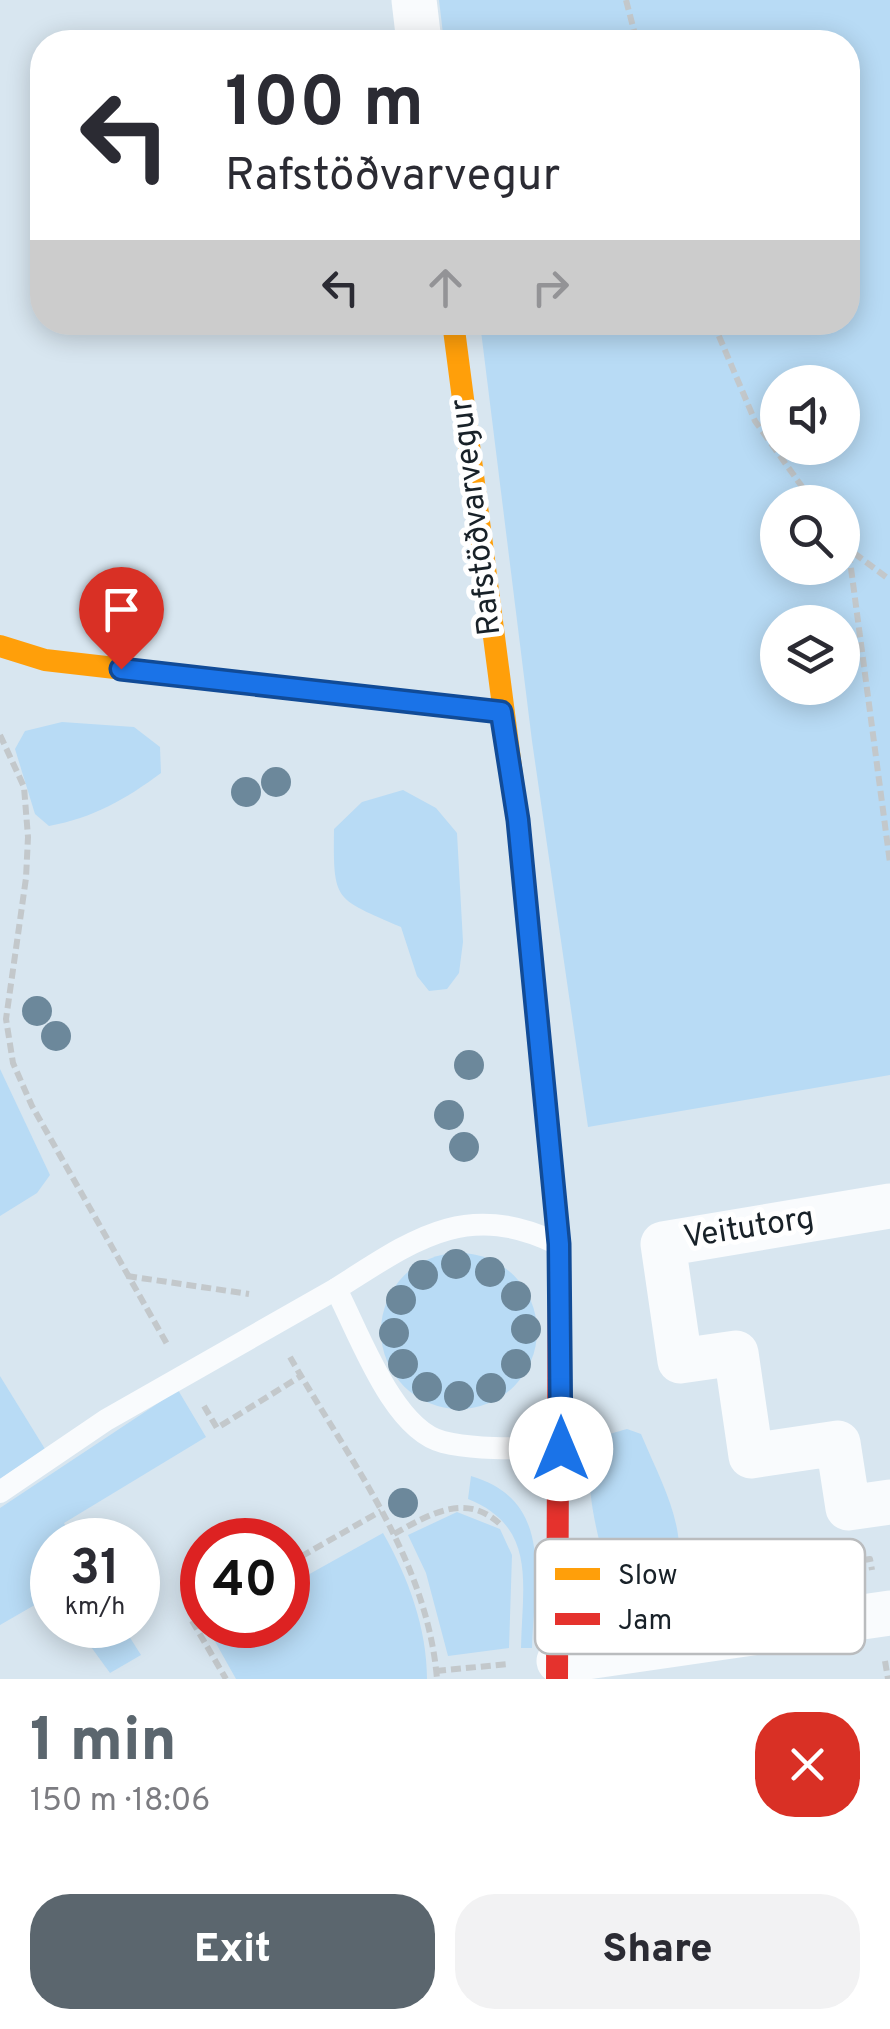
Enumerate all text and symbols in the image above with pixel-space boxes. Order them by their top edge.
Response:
text: 100 m [225,62,424,151]
icon: left [60,70,190,200]
text: Rafstöðvarvegur [225,149,560,206]
icon: left [313,260,368,315]
icon: ahead [418,260,473,315]
icon: right [523,260,578,315]
map controls [760,365,860,705]
button: sound [760,365,860,465]
street label: Rafstöðvarvegur [443,396,511,638]
button: search [760,485,860,585]
pin [79,567,164,670]
icon: arrive [94,582,149,637]
button: layers [760,605,860,705]
street label: Veitutorg [681,1199,817,1259]
position arrow [509,1397,613,1501]
speed limit sign: 40 [180,1518,310,1648]
text: 31 [70,1539,120,1602]
legend [535,1539,865,1654]
text: Slow [618,1559,677,1595]
text: km/h [65,1592,125,1624]
text: Jam [618,1604,672,1640]
text: 1 min [30,1706,177,1782]
button: close [755,1712,860,1817]
text: 150 m · 18:06 [30,1782,210,1822]
button: Exit [30,1894,435,2009]
button: Share [455,1894,860,2009]

